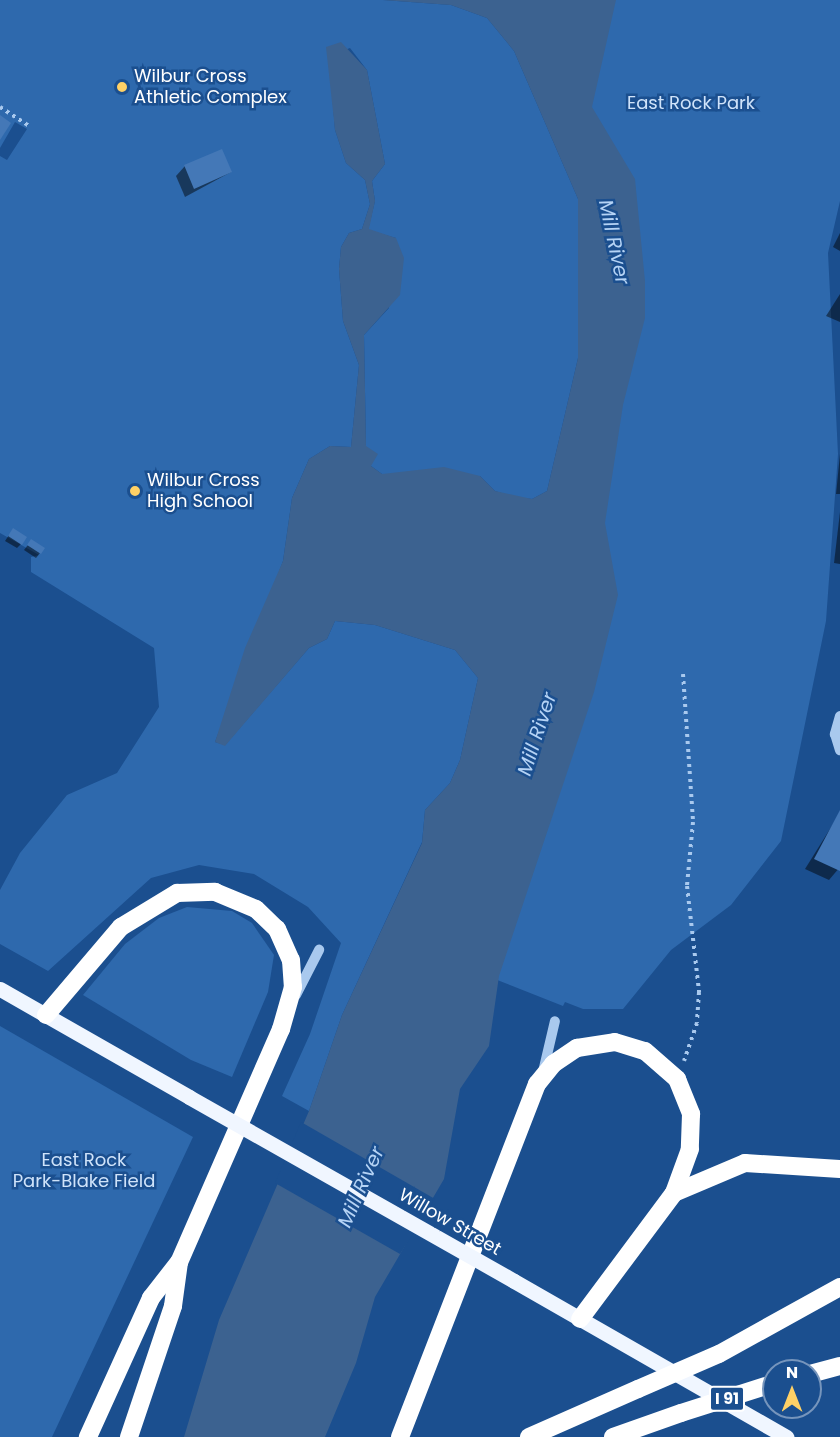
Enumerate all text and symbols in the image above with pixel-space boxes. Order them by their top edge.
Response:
place label: Wilbur Cross Athletic Complex [134,66,287,109]
marker: Wilbur Cross Athletic Complex [115,80,129,94]
park label: East Rock Park [627,92,755,114]
water label: Mill River [593,197,635,287]
place label: Wilbur Cross High School [147,470,260,512]
marker: Wilbur Cross High School [128,484,142,498]
water label: Mill River [512,689,562,779]
water label: Mill River [333,1143,389,1231]
park label: East Rock Park-Blake Field [13,1150,155,1192]
street label: Willow Street [395,1184,505,1260]
north arrow [762,1359,822,1419]
text: N [786,1361,798,1384]
road number: I 91 [709,1386,745,1412]

